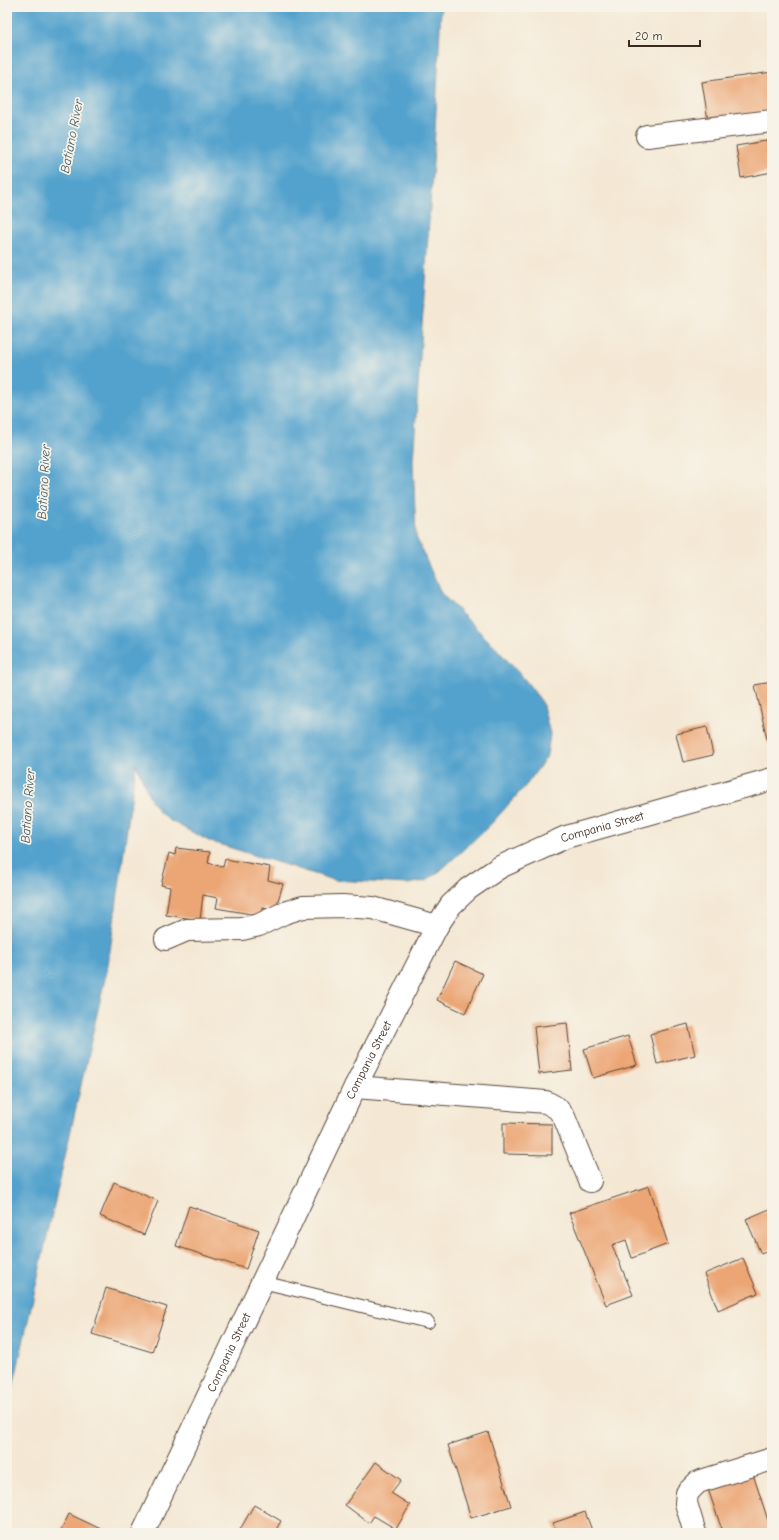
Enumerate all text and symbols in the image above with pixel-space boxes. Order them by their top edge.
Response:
scale bar [629,22,700,48]
text: 20 m [635,29,663,43]
water label: Batiano River [57,97,86,174]
water label: Batiano River [34,443,53,520]
water label: Batiano River [17,767,38,844]
street label: Compania Street [558,808,646,846]
street label: Compania Street [343,1018,395,1102]
street label: Compania Street [204,1310,254,1394]

